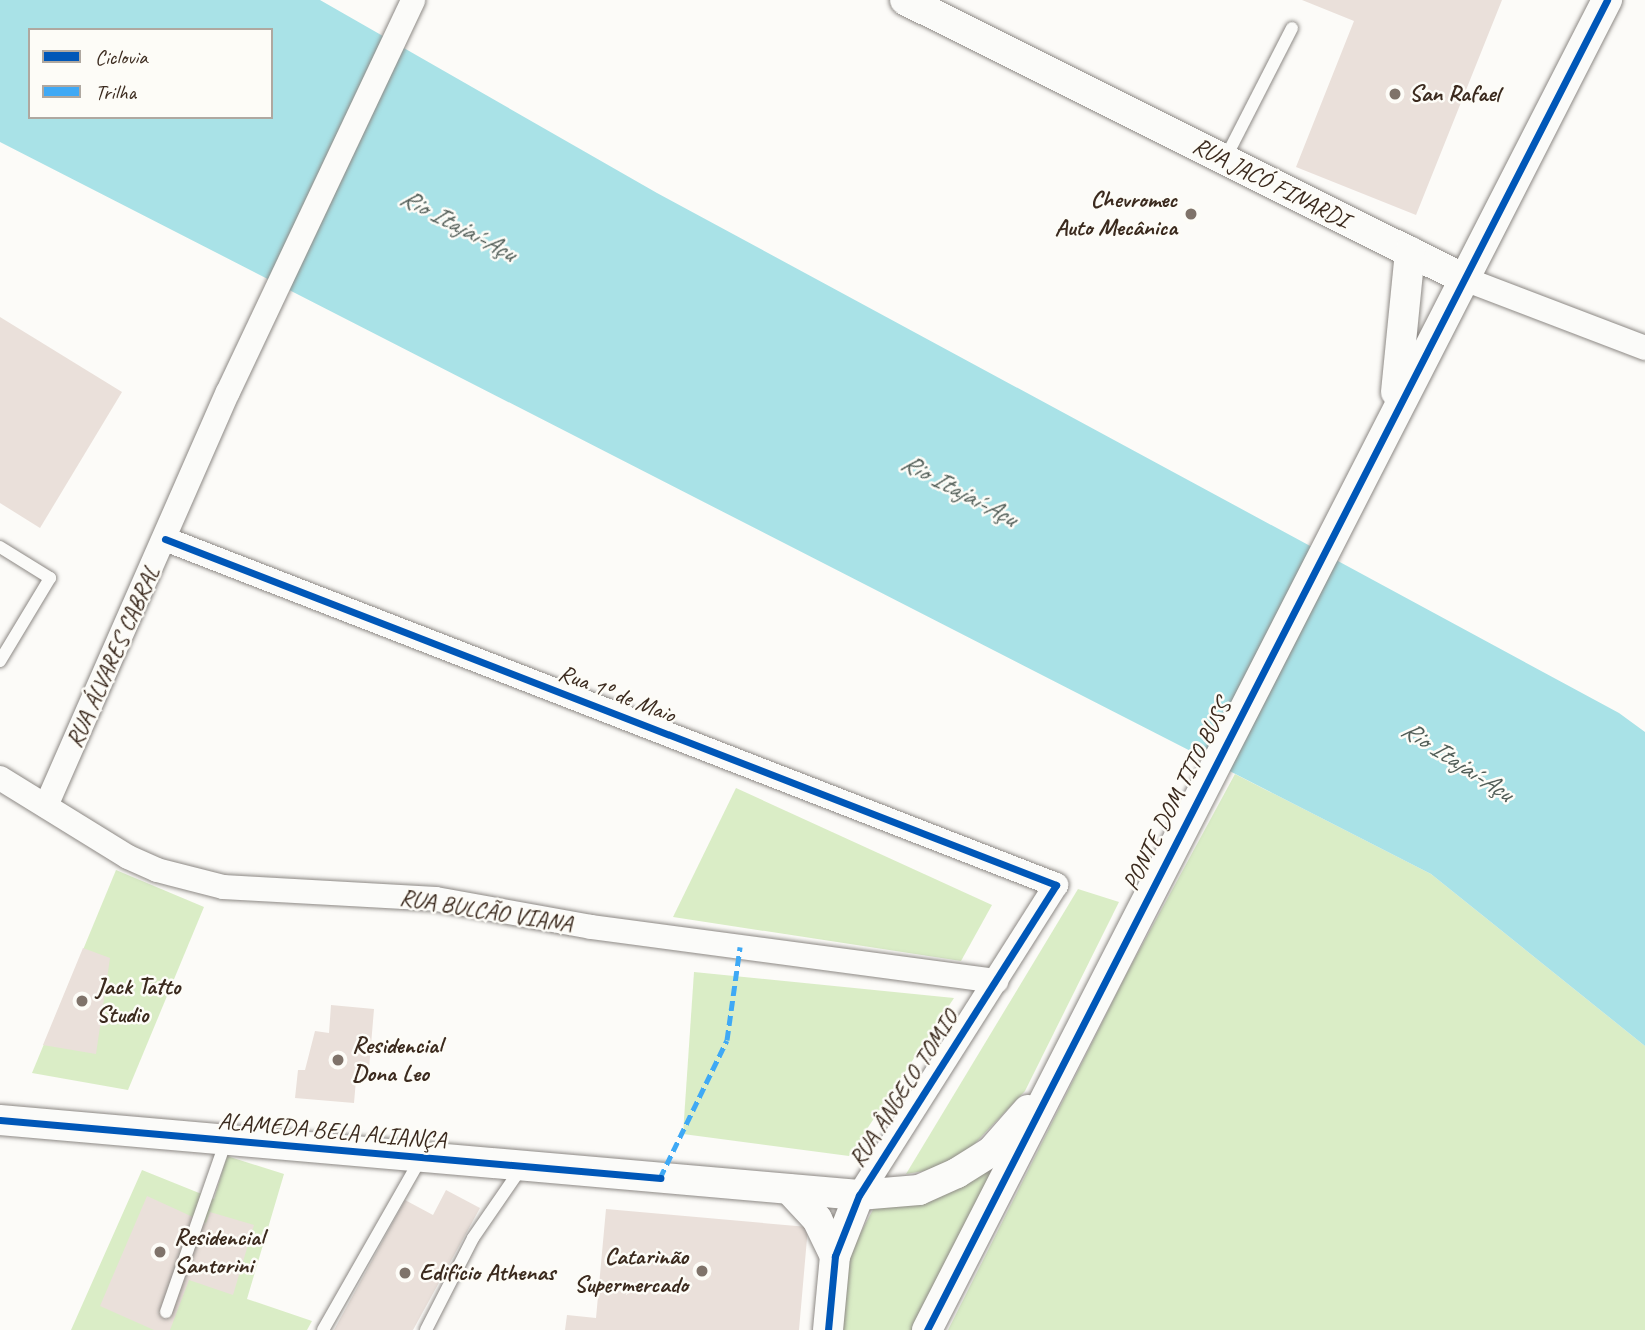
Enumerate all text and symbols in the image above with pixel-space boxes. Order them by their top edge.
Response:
legend [28,28,273,119]
text: Ciclovia [95,44,147,70]
text: Trilha [95,79,136,105]
place label: San Rafael [1409,80,1501,108]
marker: San Rafael [1387,86,1403,102]
street label: RUA JACÓ FINARDI [1188,131,1354,235]
water label: Rio Itajaí-Açu [395,182,521,268]
place label: Chevromec Auto Mecânica [1055,186,1177,242]
marker: Chevromec Auto Mecânica [1183,206,1199,222]
water label: Rio Itajaí-Açu [896,447,1022,533]
street label: RUA ÁLVARES CABRAL [60,562,166,752]
street label: Rua 1º de Maio [554,658,680,730]
street label: PONTE DOM TITO BUSS [1116,695,1238,895]
water label: Rio Itajaí-Açu [1396,714,1518,808]
street label: RUA BULCÃO VIANA [397,883,575,939]
place label: Jack Tatto Studio [96,973,182,1029]
marker: Jack Tatto Studio [74,993,90,1009]
street label: RUA ÂNGELO TOMIO [843,1005,965,1173]
place label: Residencial Dona Leo [352,1032,442,1088]
marker: Residencial Dona Leo [330,1052,346,1068]
street label: ALAMEDA BELA ALIANÇA [217,1107,447,1155]
place label: Residencial Santorini [174,1224,264,1280]
place label: Catarinão Supermercado [574,1243,688,1299]
marker: Residencial Santorini [152,1244,168,1260]
place label: Edifício Athenas [419,1259,554,1287]
marker: Catarinão Supermercado [694,1263,710,1279]
marker: Edifício Athenas [397,1265,413,1281]

